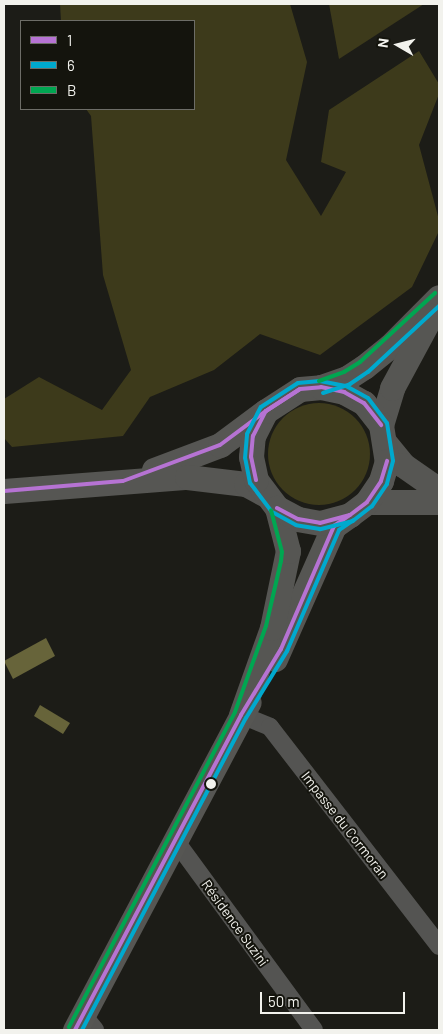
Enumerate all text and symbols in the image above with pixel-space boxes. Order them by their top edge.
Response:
legend [20,20,195,110]
north arrow [373,20,423,70]
text: 1 [67,31,72,49]
text: N [374,37,392,49]
text: 6 [67,56,75,74]
text: B [67,81,76,99]
street label: Impasse du Cormoran [298,768,392,882]
unlabelled marker [206,779,216,789]
street label: Résidence Suzini [198,876,272,970]
scale bar [263,982,408,1014]
text: 50 m [268,992,300,1010]

